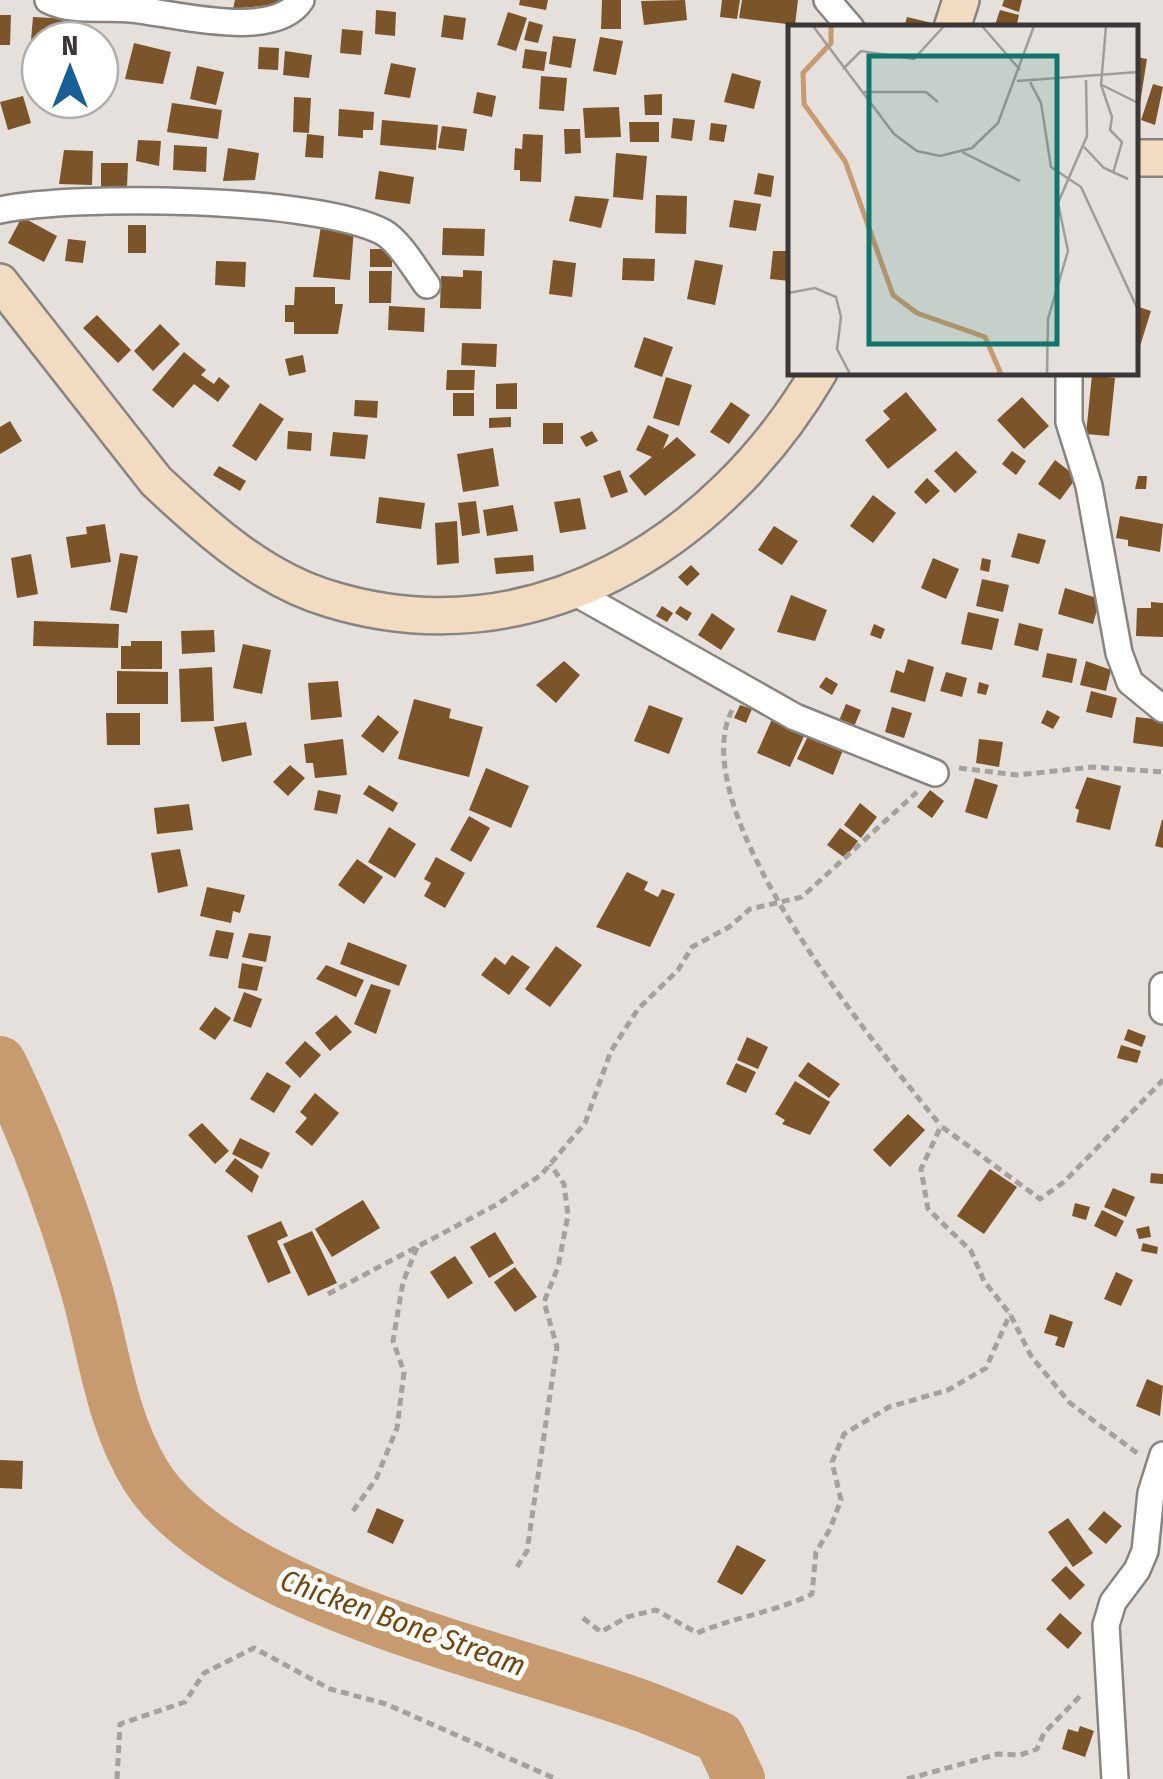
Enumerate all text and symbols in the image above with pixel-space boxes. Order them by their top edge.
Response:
north arrow [20,20,120,120]
inset map [788,25,1138,375]
text: N [62,29,78,62]
water label: Chicken Bone Stream [276,1562,530,1684]

